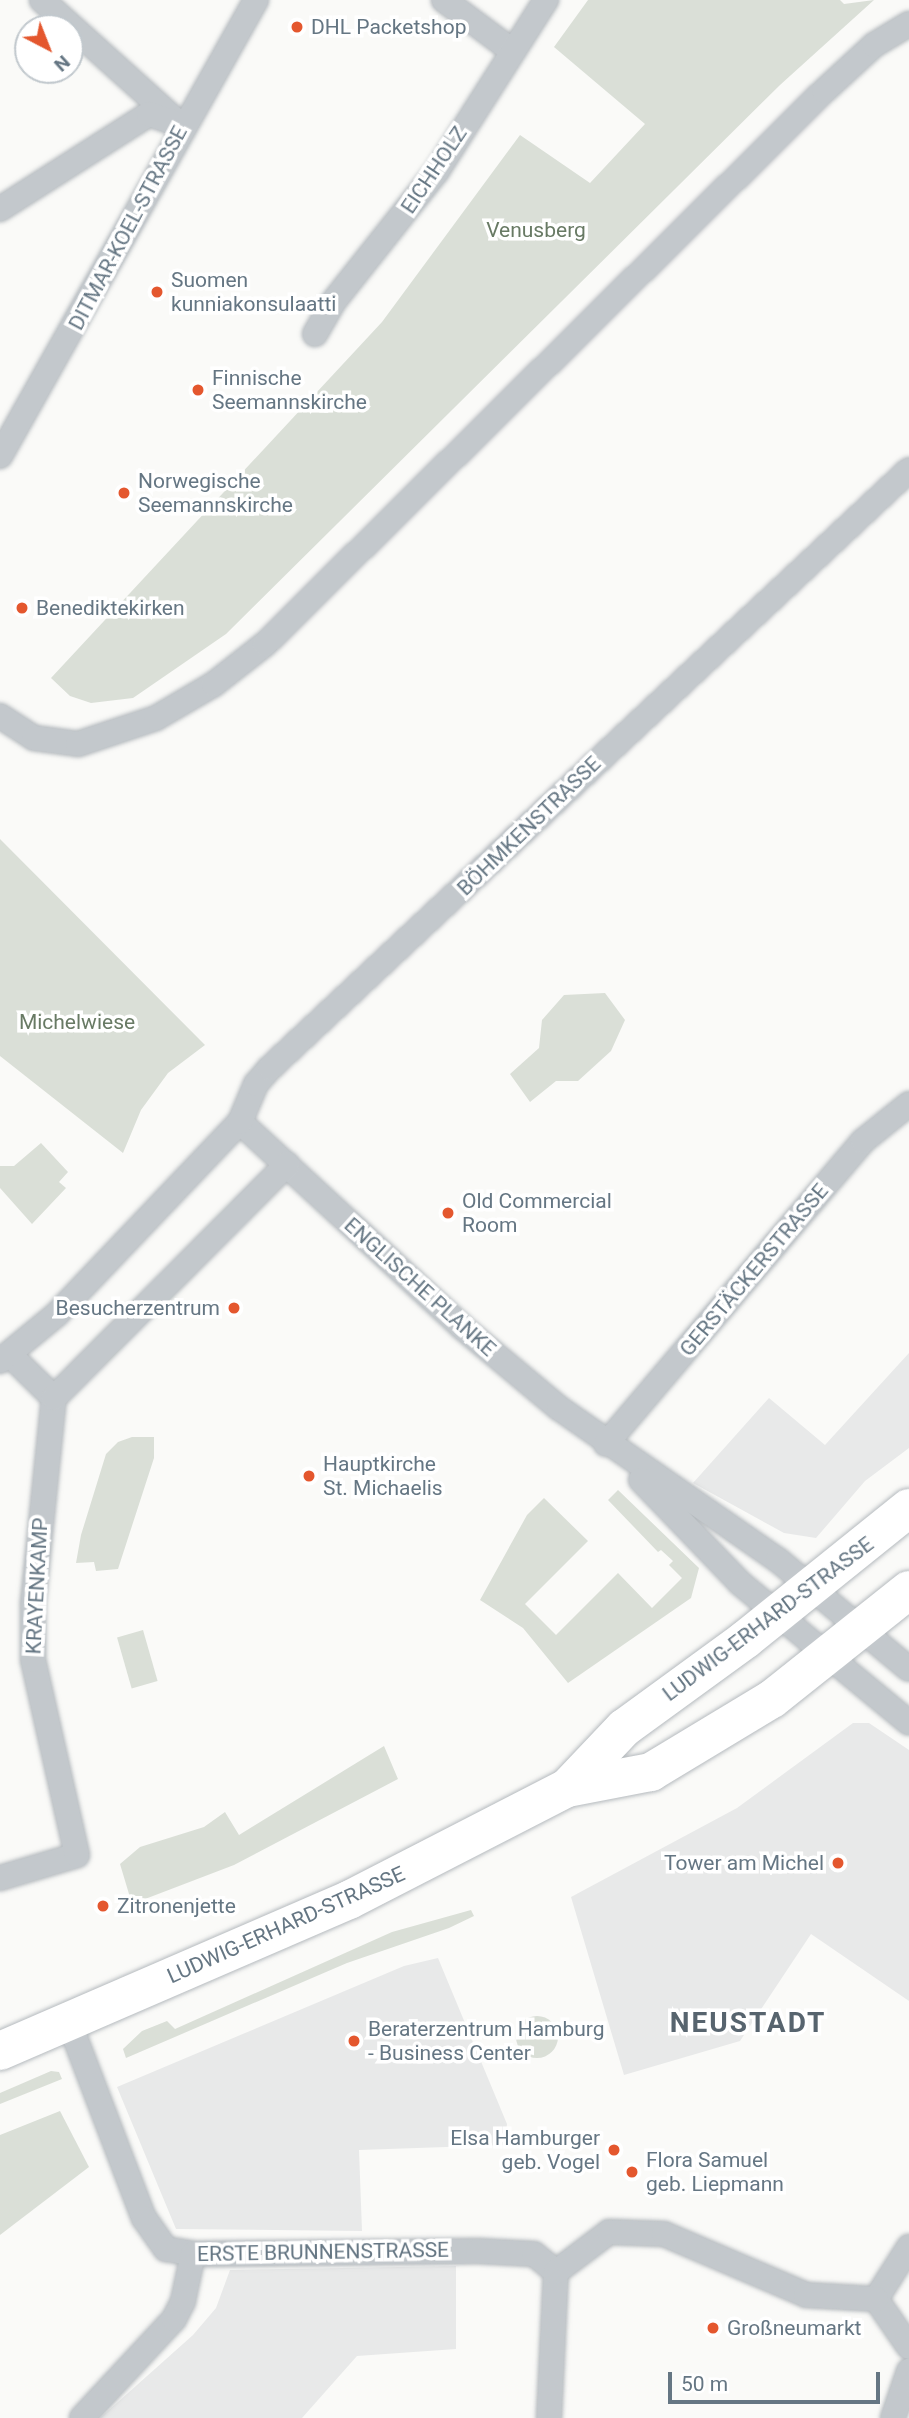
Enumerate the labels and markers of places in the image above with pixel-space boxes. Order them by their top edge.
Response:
place label: DHL Packetshop [311,14,466,40]
marker: DHL Packetshop [289,19,305,35]
place label: Suomen kunniakonsulaatti [171,267,336,317]
marker: Suomen kunniakonsulaatti [149,284,165,300]
place label: Finnische Seemannskirche [212,365,367,415]
marker: Finnische Seemannskirche [190,382,206,398]
place label: Norwegische Seemannskirche [138,468,293,518]
marker: Norwegische Seemannskirche [116,485,132,501]
place label: Benediktekirken [36,595,185,621]
marker: Benediktekirken [14,600,30,616]
place label: Old Commercial Room [462,1188,612,1238]
marker: Old Commercial Room [440,1205,456,1221]
place label: Besucherzentrum [56,1295,220,1321]
marker: Besucherzentrum [226,1300,242,1316]
place label: Hauptkirche St. Michaelis [323,1451,443,1501]
marker: Hauptkirche St. Michaelis [301,1468,317,1484]
place label: Tower am Michel [664,1850,824,1876]
marker: Tower am Michel [830,1855,846,1871]
place label: Zitronenjette [117,1893,236,1919]
marker: Zitronenjette [95,1898,111,1914]
place label: Beraterzentrum Hamburg - Business Center [368,2016,605,2066]
marker: Beraterzentrum Hamburg - Business Center [346,2033,362,2049]
place label: Elsa Hamburger geb. Vogel [450,2125,600,2175]
marker: Elsa Hamburger geb. Vogel [606,2142,622,2158]
place label: Flora Samuel geb. Liepmann [646,2147,784,2197]
marker: Flora Samuel geb. Liepmann [624,2164,640,2180]
place label: Großneumarkt [727,2315,861,2341]
marker: Großneumarkt [705,2320,721,2336]

